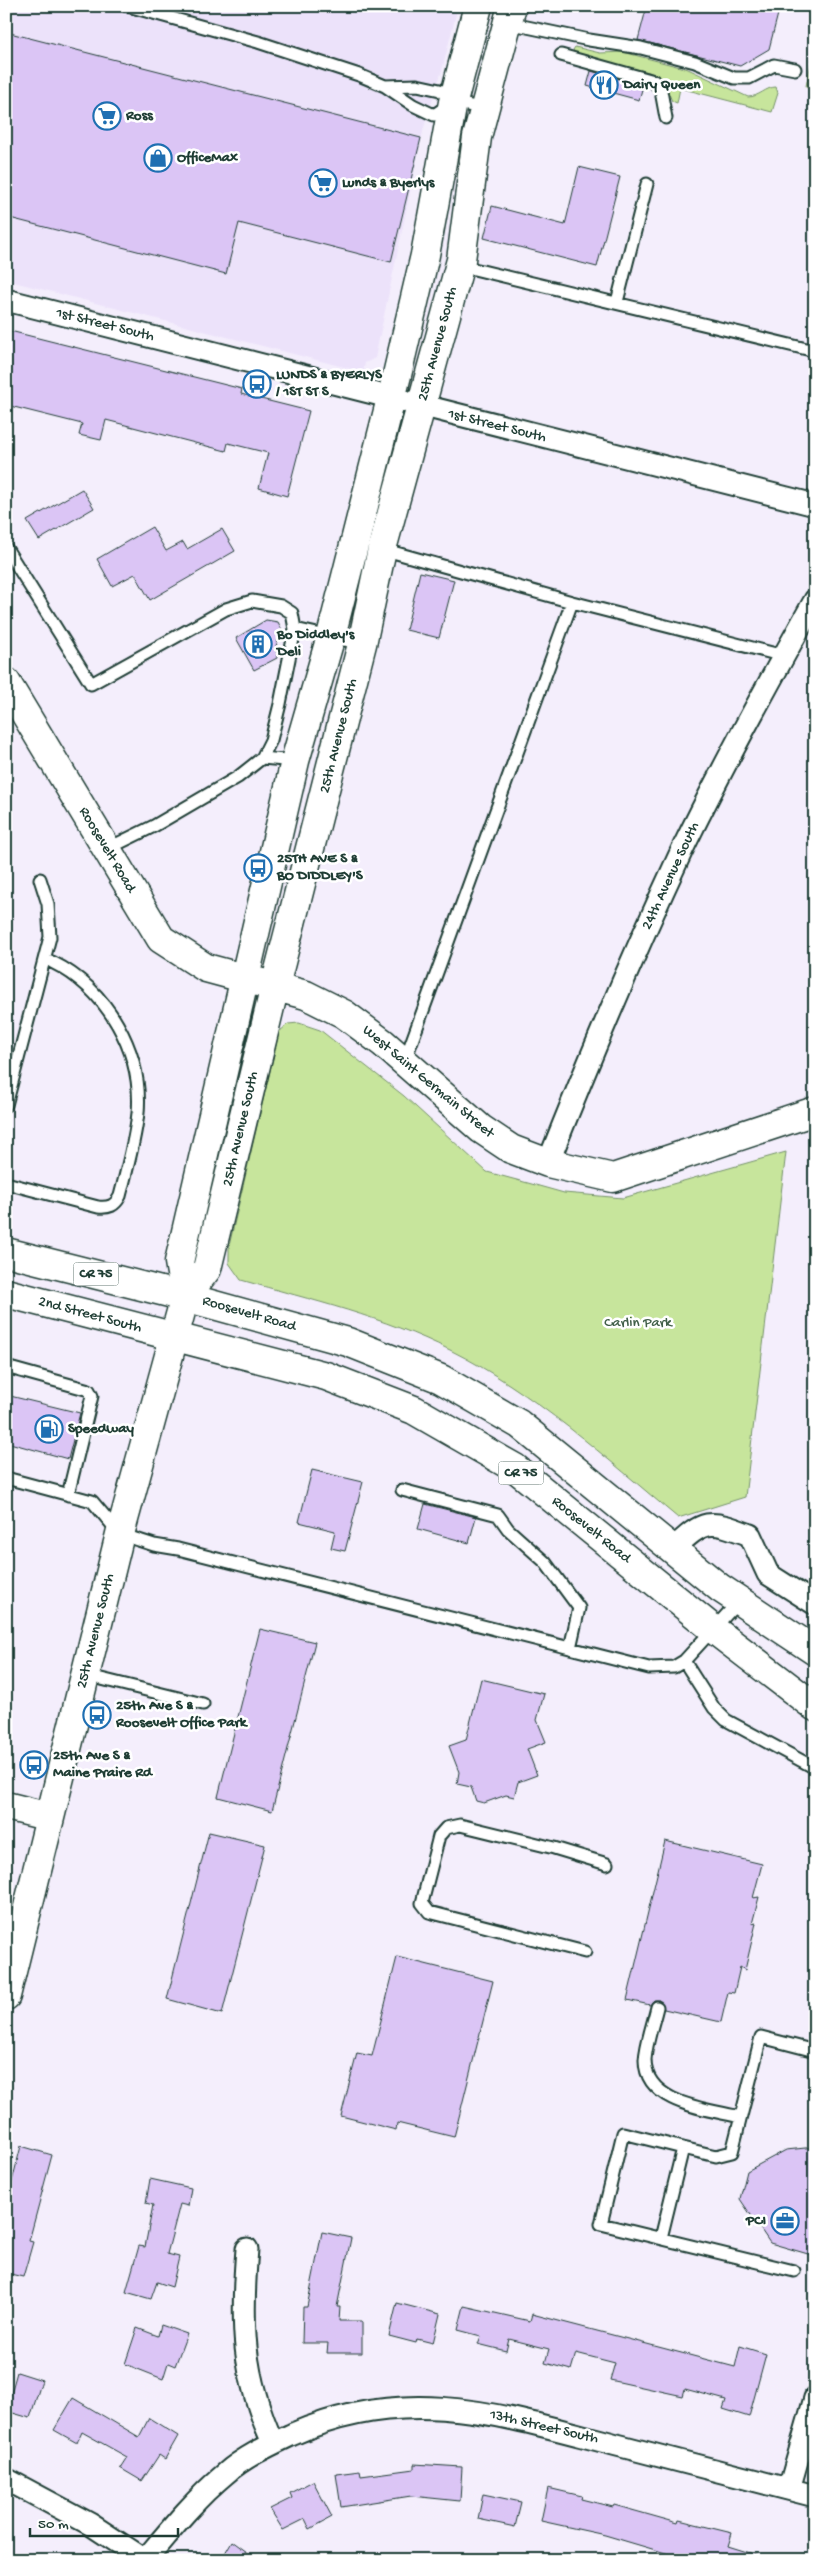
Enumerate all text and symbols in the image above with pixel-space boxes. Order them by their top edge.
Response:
restaurant icon: Dairy Queen [589,70,619,100]
place label: Dairy Queen [621,76,701,94]
supermarket icon: Ross [92,101,122,131]
place label: Ross [125,107,154,125]
shop icon: OfficeMax [143,143,173,173]
place label: OfficeMax [177,149,238,167]
supermarket icon: Lunds & Byerlys [308,168,338,198]
place label: Lunds & Byerlys [342,174,436,192]
street label: 25th Avenue South [414,285,462,403]
street label: 1st Street South [53,304,156,346]
place label: LUNDS & BYERLYS / 1ST ST S [275,366,383,401]
bus stop icon: LUNDS & BYERLYS / 1ST ST S [242,369,272,399]
street label: 1st Street South [445,405,548,447]
place label: Bo Diddley's Deli [275,626,356,661]
building icon: Bo Diddley's Deli [243,629,273,659]
street label: 25th Avenue South [316,677,362,795]
street label: Roosevelt Road [74,804,140,897]
street label: 24th Avenue South [638,819,704,933]
place label: 25TH AVE S & BO DIDDLEY'S [276,850,364,885]
bus stop icon: 25TH AVE S & BO DIDDLEY'S [243,853,273,883]
street label: West Saint Germain Street [358,1022,499,1144]
street label: 25th Avenue South [219,1070,263,1188]
road number: CR 75 [74,1262,118,1286]
street label: Roosevelt Road [200,1292,299,1336]
street label: 2nd Street South [36,1293,144,1337]
park label: Carlin Park [604,1314,673,1332]
fuel station icon: Speedway [34,1414,64,1444]
place label: Speedway [68,1420,135,1438]
road number: CR 75 [498,1462,544,1485]
street label: Roosevelt Road [548,1493,635,1568]
street label: 25th Avenue South [73,1572,119,1690]
place label: 25th Ave S & Roosevelt Office Park [115,1697,249,1732]
bus stop icon: 25th Ave S & Roosevelt Office Park [82,1700,112,1730]
place label: 25th Ave S & Maine Praire Rd [53,1747,154,1782]
bus stop icon: 25th Ave S & Maine Praire Rd [19,1750,49,1780]
office icon: PCI [770,2206,800,2236]
place label: PCI [745,2212,766,2230]
street label: 13th Street South [487,2406,600,2448]
scale bar [30,2506,178,2538]
text: 50 m [38,2516,69,2534]

